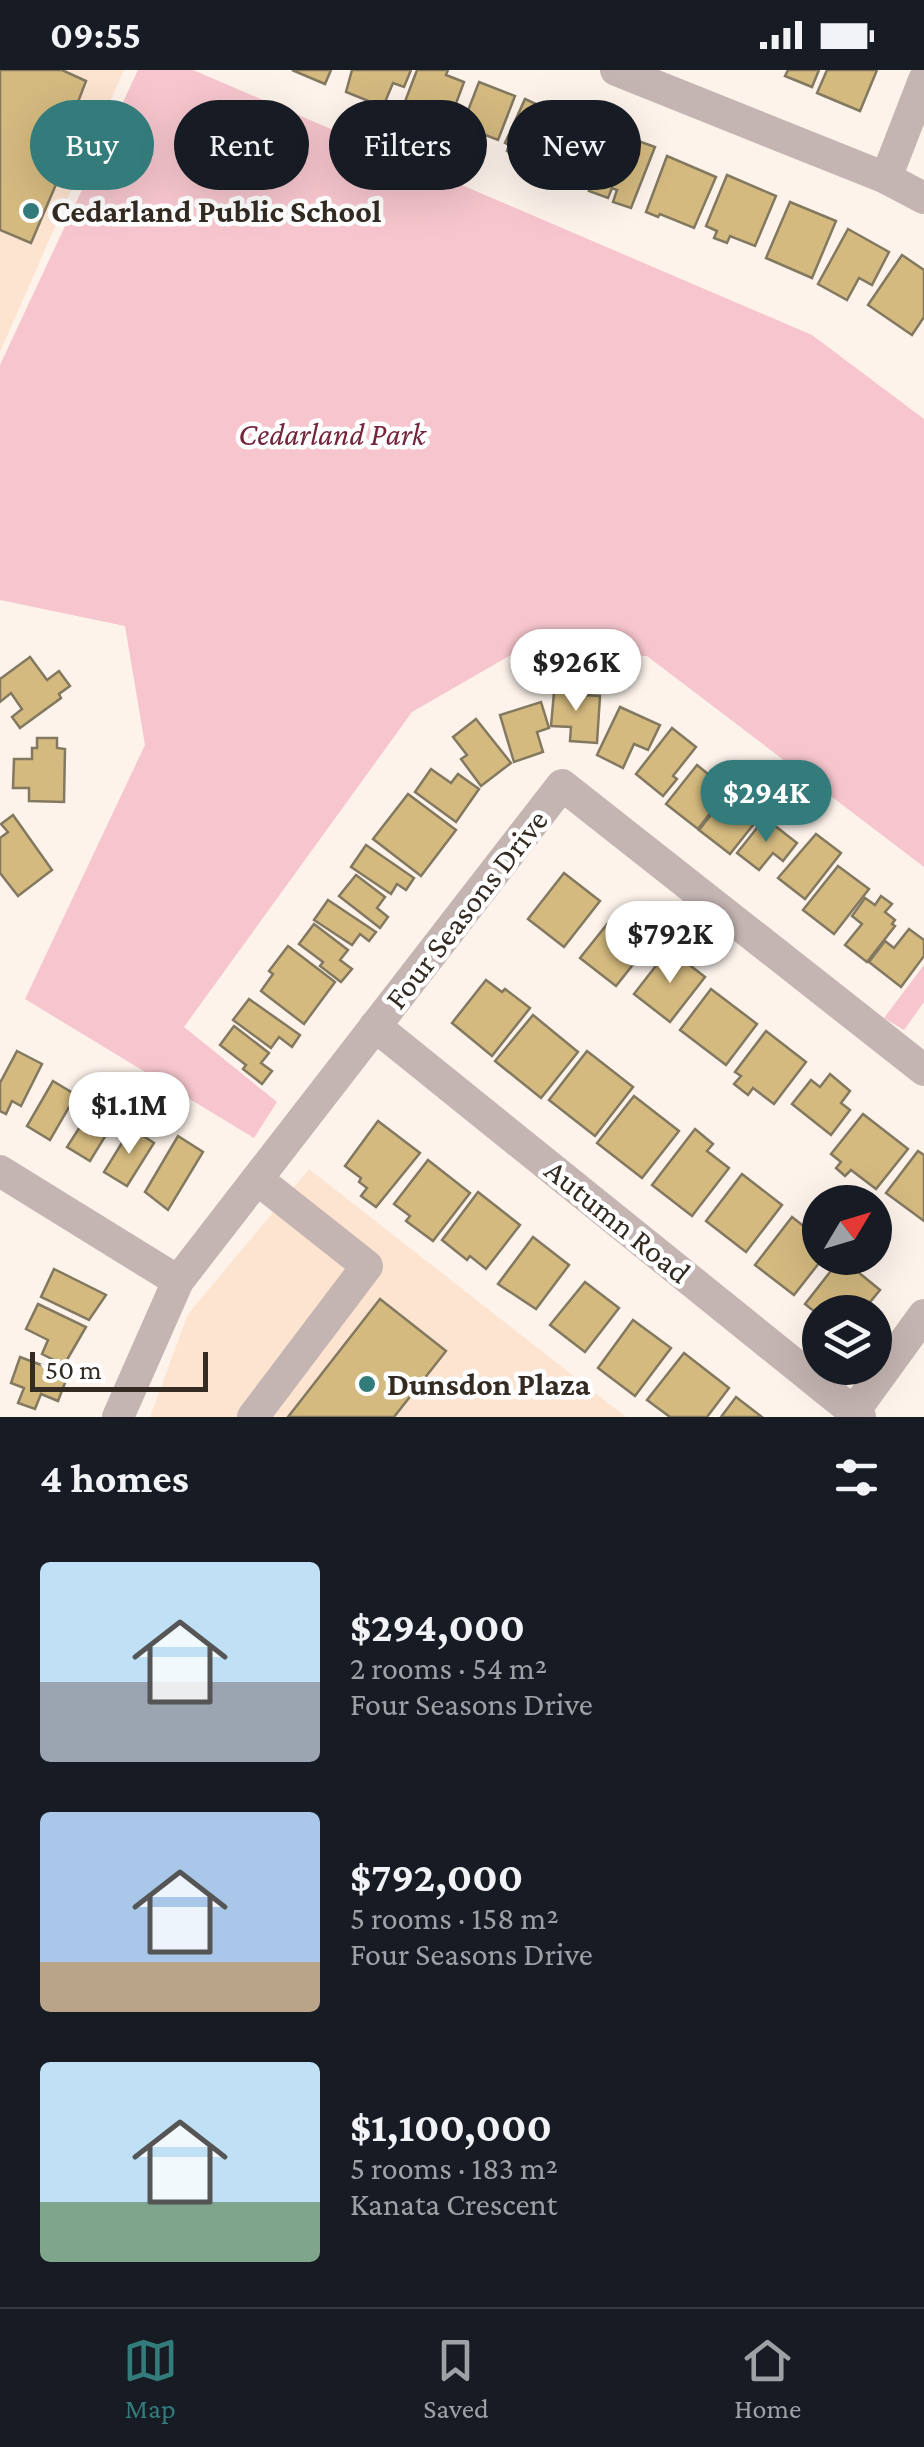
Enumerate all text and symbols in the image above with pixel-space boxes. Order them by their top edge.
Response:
text: 09:55 [50,14,141,56]
chip: Buy [30,100,154,190]
chip: Rent [174,100,309,190]
chip: Filters [329,100,487,190]
chip: New [507,100,641,190]
place label: Cedarland Public School [51,193,381,229]
marker: Cedarland Public School [20,200,42,222]
park label: Cedarland Park [238,416,428,452]
pin: $926K [506,629,646,714]
text: $926K [532,643,620,679]
pin: $294K [696,760,836,845]
text: $294K [723,774,809,810]
street label: Four Seasons Drive [377,802,555,1016]
pin: $792K [600,901,740,986]
text: $792K [627,915,713,951]
pin: $1.1M [59,1072,199,1157]
text: $1.1M [91,1086,167,1122]
street label: Autumn Road [538,1152,698,1291]
north arrow [802,1185,892,1275]
map controls [802,1185,892,1385]
button: layers [802,1295,892,1385]
scale bar [30,1347,208,1392]
text: 50 m [45,1354,102,1385]
place label: Dunsdon Plaza [387,1366,591,1402]
marker: Dunsdon Plaza [356,1373,378,1395]
icon: filters [829,1450,884,1505]
text: 4 homes [40,1454,189,1501]
icon: home [120,1602,240,1722]
text: $294,000 [350,1603,525,1650]
text: 2 rooms · 54 m² [350,1650,547,1686]
text: Four Seasons Drive [350,1686,593,1722]
icon: home [120,1852,240,1972]
text: $792,000 [350,1853,523,1900]
text: 5 rooms · 158 m² [350,1900,559,1936]
text: Four Seasons Drive [350,1936,593,1972]
icon: home [120,2102,240,2222]
text: $1,100,000 [350,2103,552,2150]
text: 5 rooms · 183 m² [350,2150,558,2186]
text: Kanata Crescent [350,2186,557,2222]
tab: Map [123,2333,178,2424]
tab: Saved [423,2333,489,2424]
tab: Home [734,2333,801,2424]

